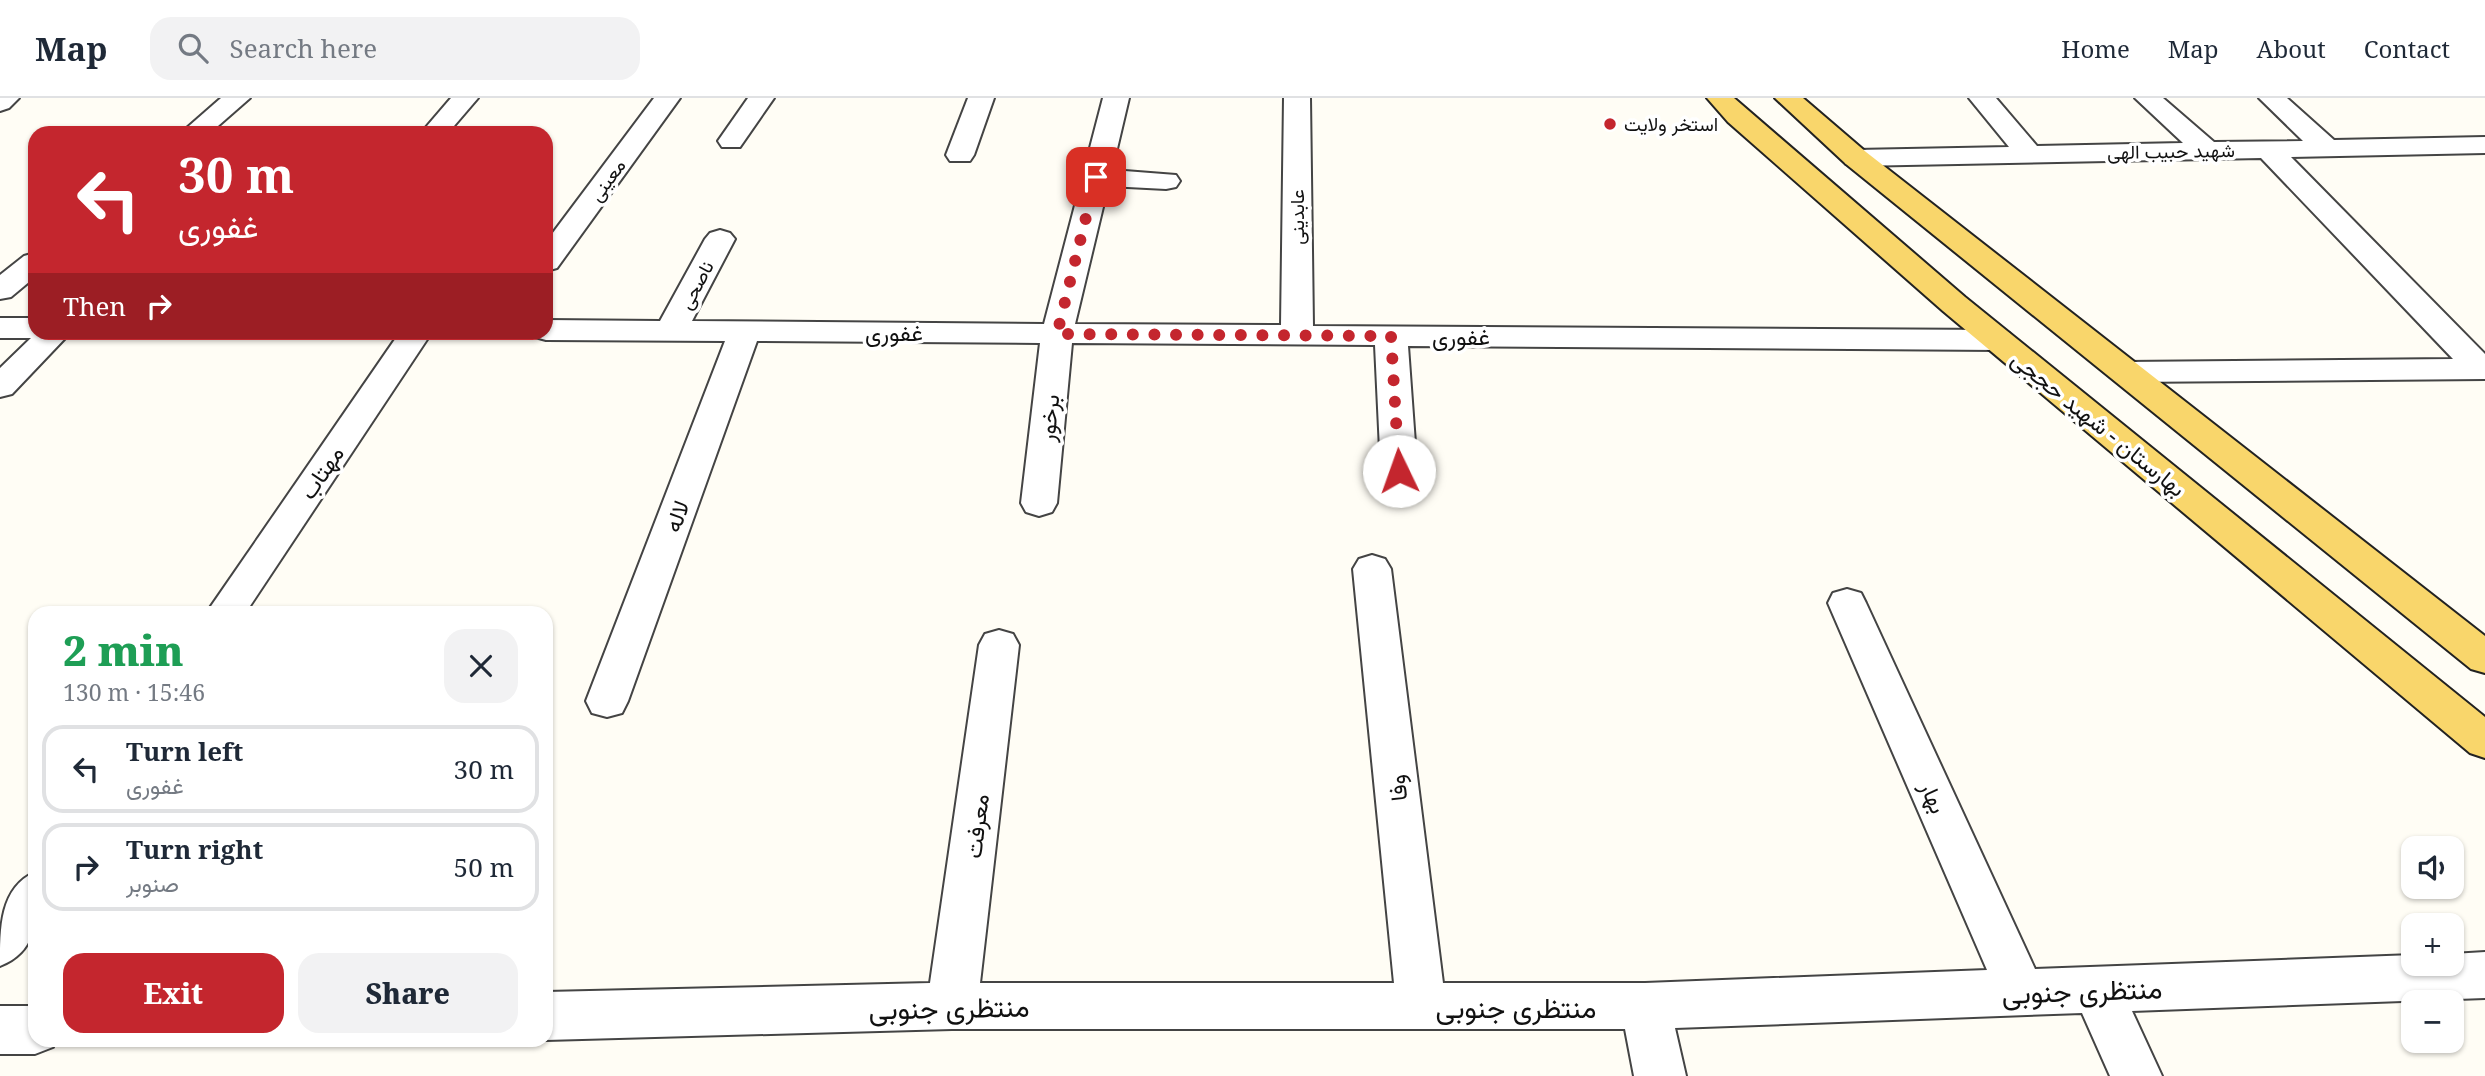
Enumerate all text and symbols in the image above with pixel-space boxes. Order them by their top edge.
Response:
search box [150,17,640,80]
text: Map [35,26,108,71]
icon: search [174,29,212,67]
text: Search here [230,30,377,66]
text: Home [2061,32,2130,65]
text: Map [2168,32,2219,65]
text: About [2257,32,2326,65]
text: Contact [2364,32,2450,65]
place label: استخر ولایت [1624,111,1718,137]
marker: استخر ولایت [1602,116,1618,132]
street label: شهید حبیب الهی [2107,137,2235,165]
text: 30 m [178,141,294,207]
pin [1066,147,1126,207]
street label: معینی [583,153,631,207]
icon: left [63,154,154,245]
icon: arrive [1077,158,1115,196]
street label: عابدینی [1284,189,1310,245]
text: غفوری [178,204,258,247]
street label: ناصحی [672,256,720,314]
icon: right [140,287,178,325]
text: Then [63,288,126,324]
street label: غفوری [865,316,923,348]
street label: غفوری [1432,320,1490,352]
street label: بهارستان - شهید حججی [2005,343,2193,503]
street label: برخور [1030,393,1066,444]
position arrow [1362,434,1436,508]
street label: مهتاب [291,439,351,505]
street label: لاله [656,496,696,536]
text: 2 min [63,621,184,678]
button: close [444,629,518,703]
text: 130 m · 15:46 [63,676,205,708]
text: Turn left [126,733,243,769]
icon: left [67,750,105,788]
text: 30 m [454,751,514,787]
text: غفوری [126,769,184,801]
street label: وفا [1380,773,1414,803]
street label: بهار [1912,775,1955,818]
street label: معرفت [956,792,996,860]
text: Turn right [126,831,263,867]
map controls [2401,836,2464,1053]
button: sound [2401,836,2464,899]
icon: right [67,848,105,886]
text: 50 m [454,849,514,885]
text: صنوبر [126,867,179,899]
button: + [2401,913,2464,976]
button: Exit [63,953,284,1033]
button: Share [298,953,518,1033]
street label: منتظری جنوبی [2001,968,2163,1012]
street label: منتظری جنوبی [868,987,1030,1027]
street label: منتظری جنوبی [1436,988,1596,1026]
button: − [2401,990,2464,1053]

